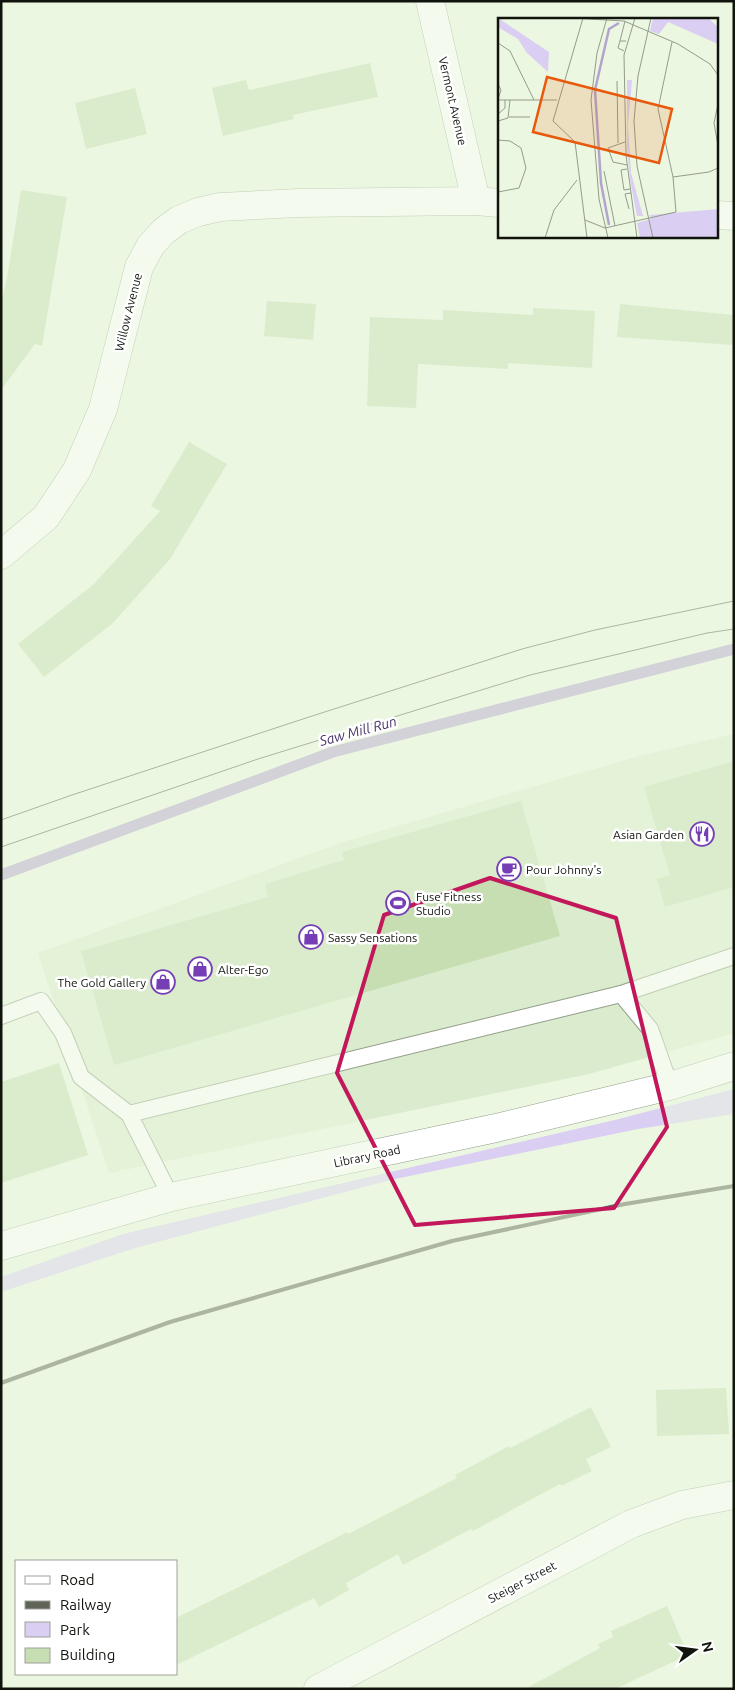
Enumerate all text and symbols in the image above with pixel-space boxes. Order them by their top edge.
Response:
inset map [498,18,718,238]
street label: Vermont Avenue [436,55,470,147]
street label: Willow Avenue [112,272,144,352]
water label: Saw Mill Run [317,713,398,749]
restaurant icon: Asian Garden [689,821,715,847]
place label: Asian Garden [613,828,684,841]
cafe icon: Pour Johnny's [496,856,522,882]
place label: Pour Johnny's [526,863,601,876]
sports icon: Fuse Fitness Studio [385,890,411,916]
place label: Fuse Fitness Studio [416,890,481,917]
shop icon: Sassy Sensations [298,924,324,950]
place label: Sassy Sensations [328,931,417,944]
shop icon: Alter-Ego [187,956,213,982]
place label: Alter-Ego [218,963,269,976]
shop icon: The Gold Gallery [150,969,176,995]
place label: The Gold Gallery [58,976,146,989]
street label: Library Road [333,1143,401,1169]
street label: Steiger Street [486,1559,558,1605]
legend [15,1560,178,1675]
text: Road [60,1571,95,1588]
text: Railway [60,1596,111,1613]
text: Park [60,1621,90,1638]
north arrow [670,1625,720,1675]
text: N [699,1640,717,1654]
text: Building [60,1646,115,1663]

